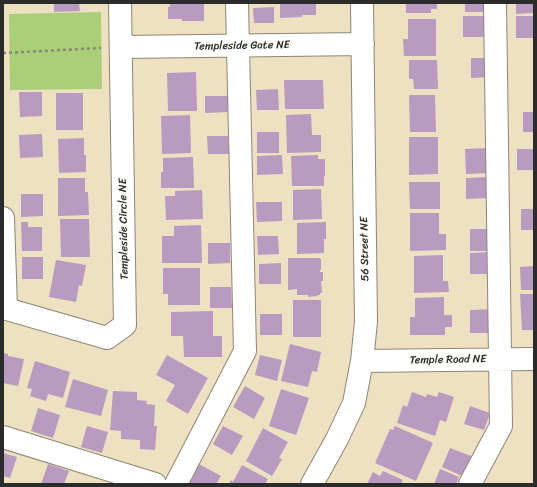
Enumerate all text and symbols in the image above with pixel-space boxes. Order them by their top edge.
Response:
street label: Templeside Gate NE [194,39,290,53]
street label: Templeside Circle NE [117,178,131,280]
street label: 56 Street NE [358,217,372,281]
street label: Temple Road NE [409,353,487,367]

